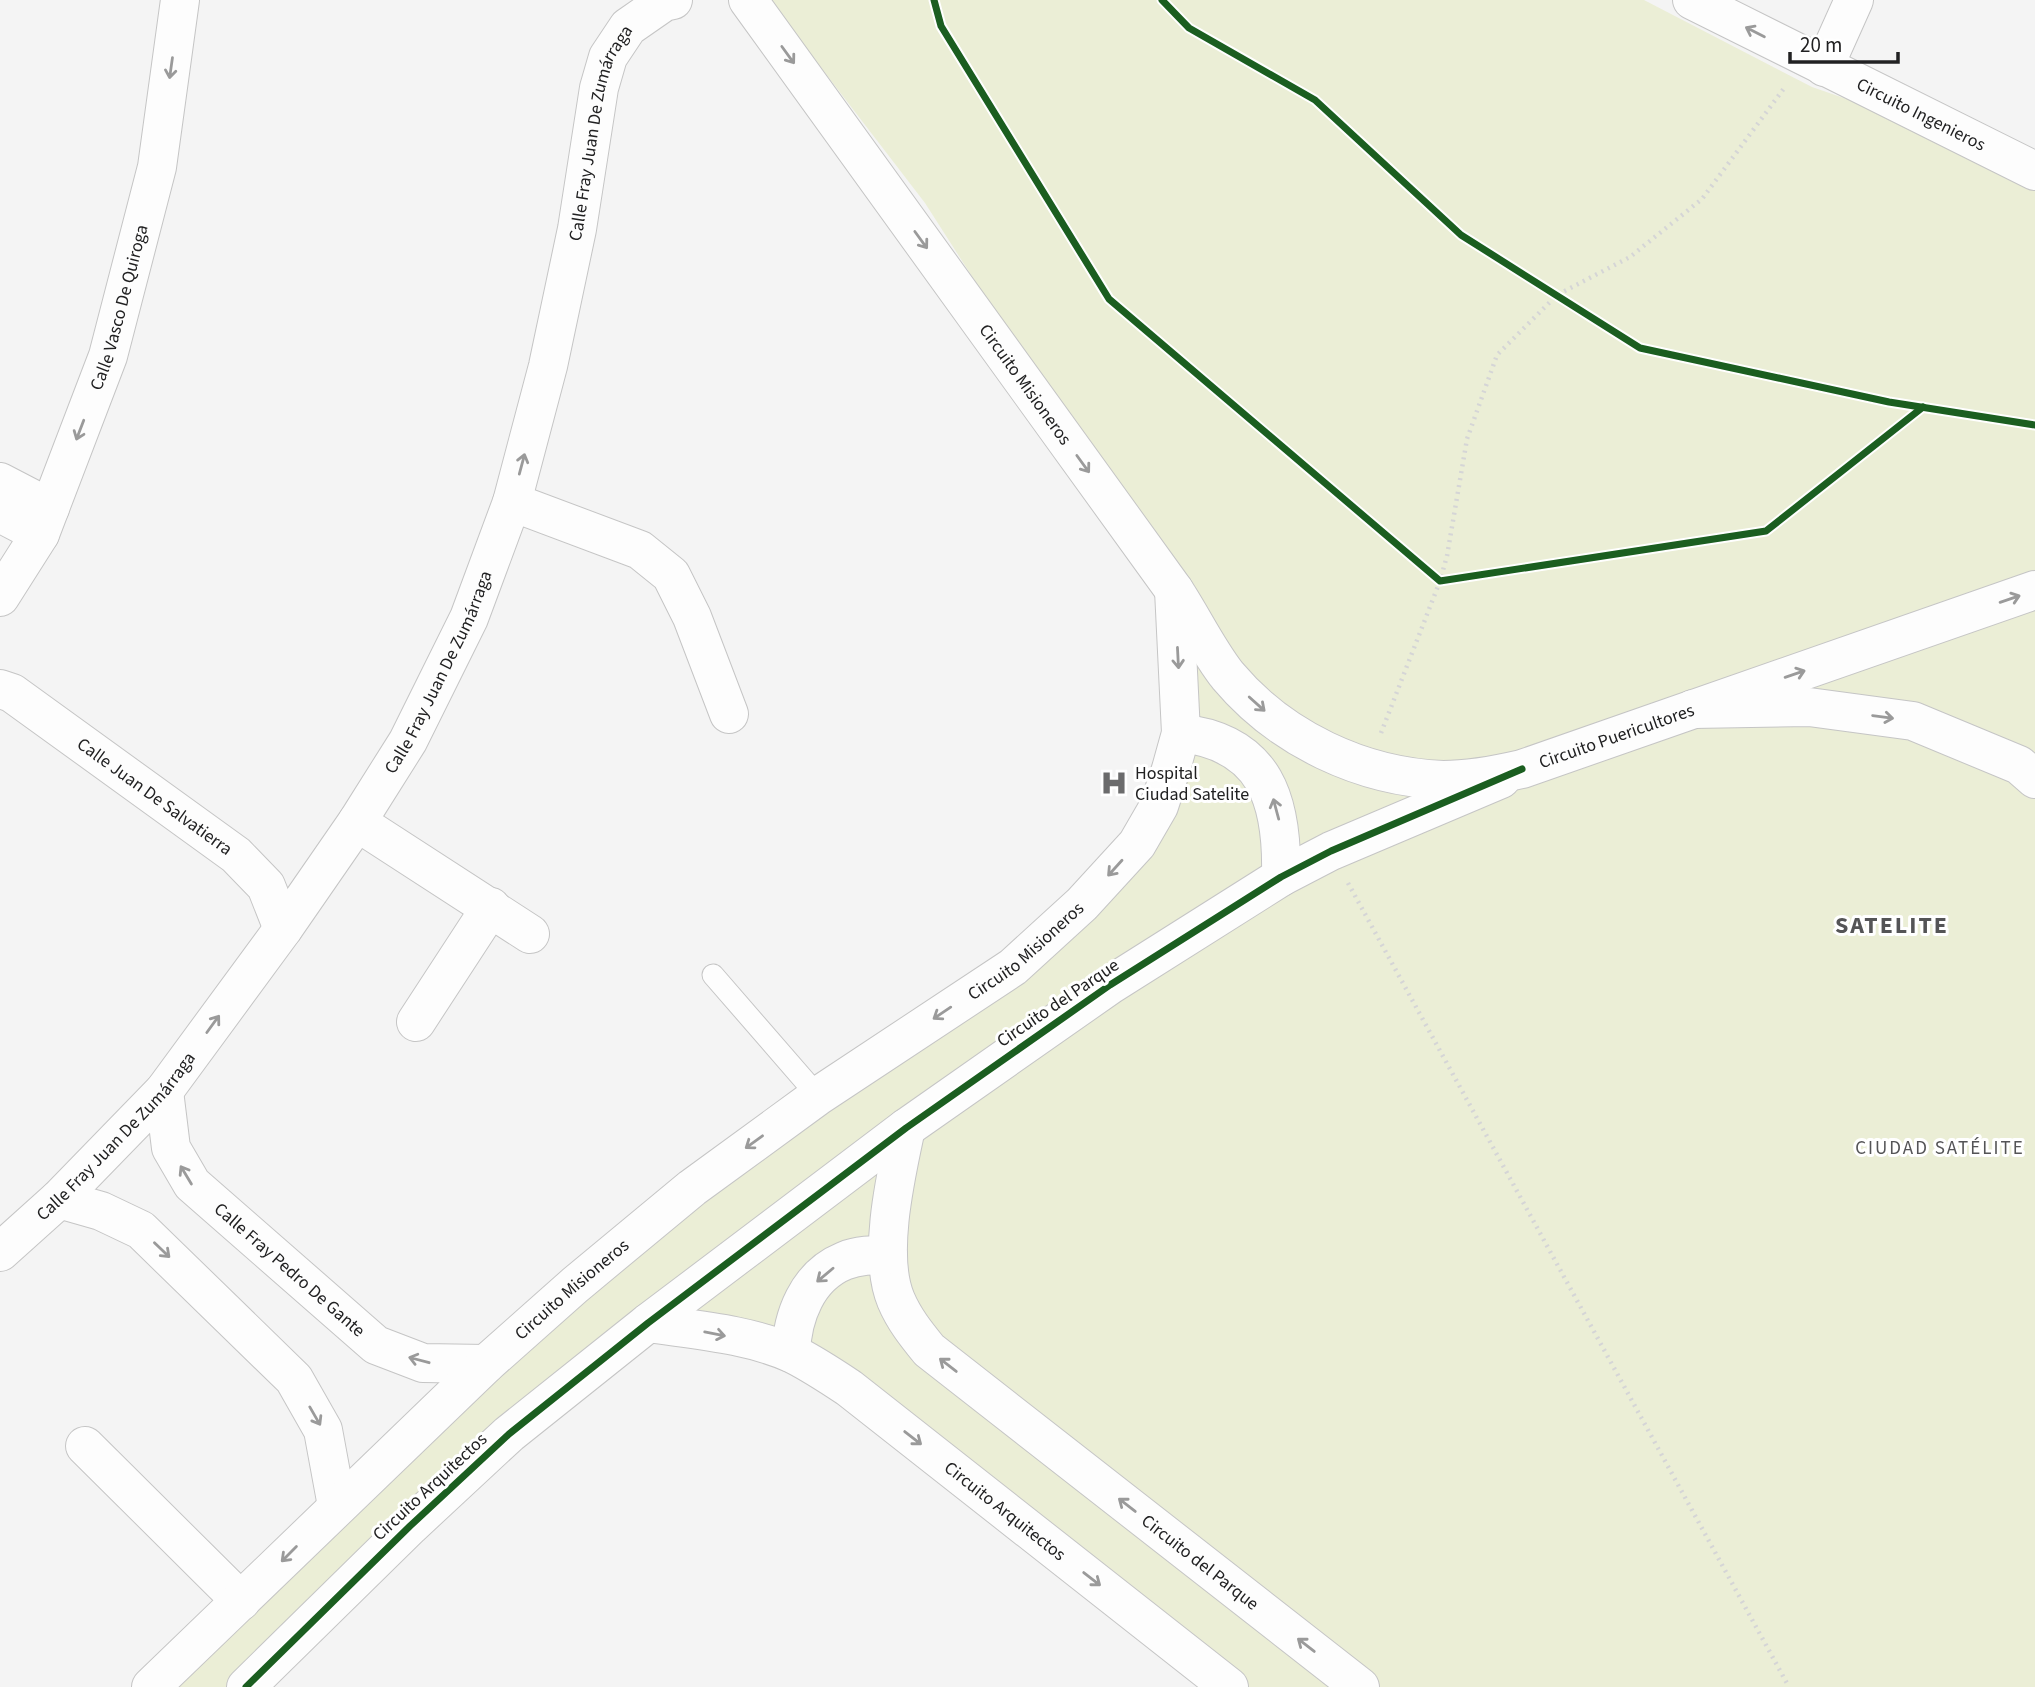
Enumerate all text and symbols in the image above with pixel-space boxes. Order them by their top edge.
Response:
street label: Calle Fray Juan De Zumárraga [562,20,638,243]
scale bar [1790,21,1898,65]
one-way arrow [1745,24,1766,38]
text: 20 m [1800,30,1842,60]
one-way arrow [780,45,795,64]
one-way arrow [164,56,177,78]
street label: Circuito Ingenieros [1852,71,1990,157]
street label: Calle Vasco De Quiroga [84,222,154,394]
one-way arrow [914,230,928,249]
street label: Circuito Misioneros [973,319,1078,450]
one-way arrow [73,418,85,440]
one-way arrow [516,453,529,476]
one-way arrow [1075,454,1090,473]
street label: Calle Fray Juan De Zumárraga [378,567,498,778]
one-way arrow [1998,592,2020,604]
one-way arrow [1171,646,1184,669]
one-way arrow [1783,667,1805,679]
one-way arrow [1248,696,1266,712]
street label: Circuito Puericultores [1536,697,1698,775]
one-way arrow [1872,711,1894,724]
street label: Calle Juan De Salvatierra [72,732,238,861]
place label: Hospital Ciudad Satelite [1135,761,1249,807]
hospital icon: Hospital Ciudad Satelite [1099,768,1129,798]
one-way arrow [1269,798,1282,821]
one-way arrow [1107,859,1123,877]
street label: Circuito Misioneros [963,896,1089,1006]
district label: SATELITE [1835,908,1949,943]
street label: Circuito del Parque [992,953,1124,1053]
one-way arrow [932,1007,952,1021]
one-way arrow [206,1015,220,1034]
street label: Calle Fray Juan De Zumárraga [31,1047,201,1226]
one-way arrow [745,1135,764,1150]
district label: CIUDAD SATÉLITE [1855,1135,2025,1162]
one-way arrow [179,1165,193,1185]
street label: Calle Fray Pedro De Gante [209,1197,371,1343]
street label: Circuito Misioneros [509,1233,634,1346]
one-way arrow [153,1241,170,1258]
one-way arrow [816,1267,834,1283]
one-way arrow [703,1327,726,1341]
one-way arrow [408,1353,430,1366]
one-way arrow [939,1358,957,1373]
one-way arrow [308,1406,322,1426]
street label: Circuito Arquitectos [367,1427,493,1547]
one-way arrow [903,1431,921,1446]
street label: Circuito Arquitectos [939,1455,1071,1567]
one-way arrow [1118,1498,1137,1513]
street label: Circuito del Parque [1136,1508,1264,1616]
one-way arrow [281,1545,298,1562]
one-way arrow [1082,1571,1100,1587]
one-way arrow [1298,1637,1316,1653]

